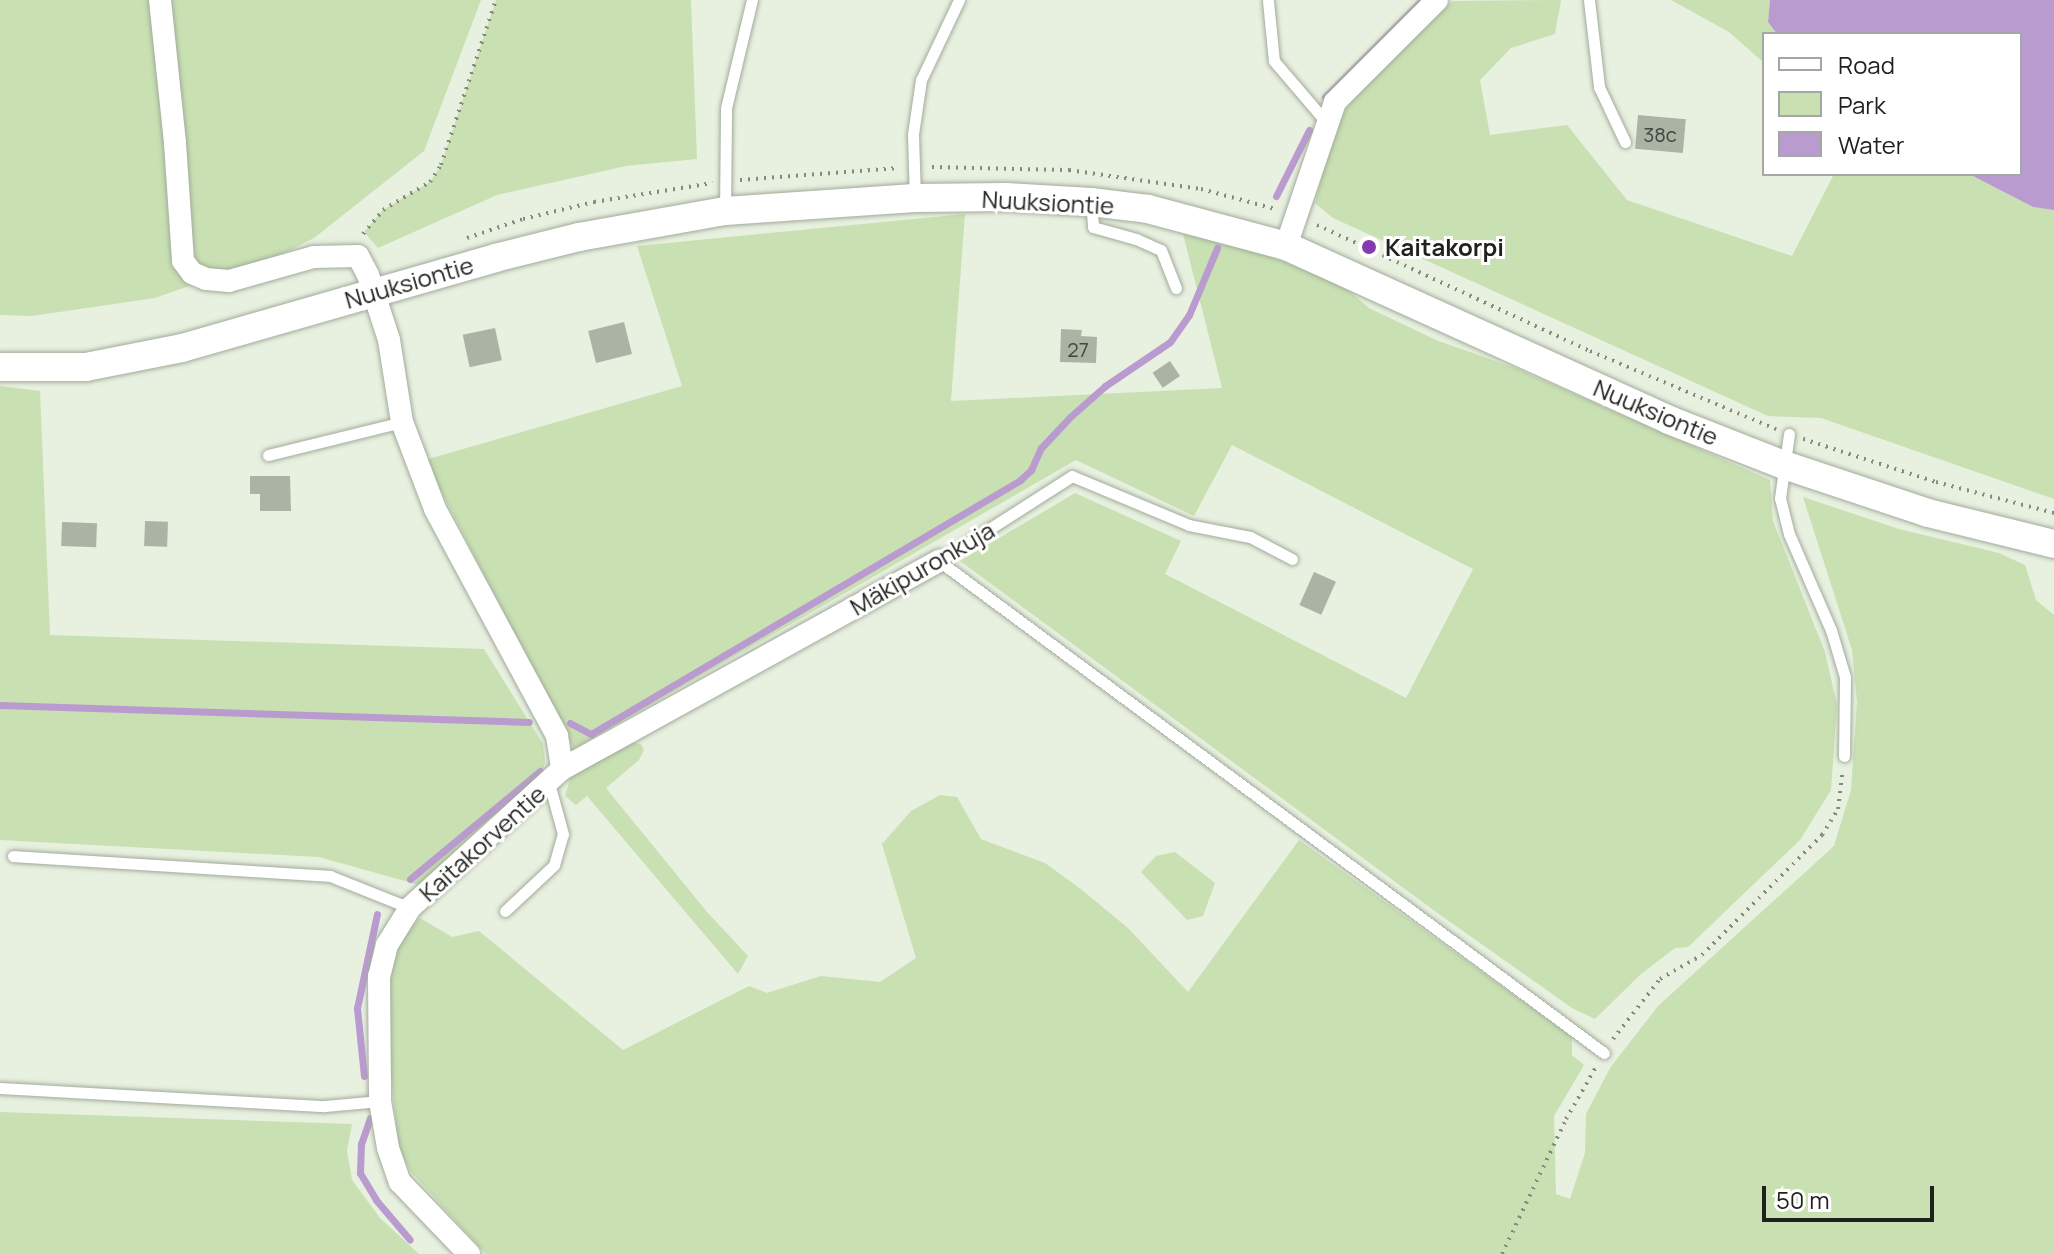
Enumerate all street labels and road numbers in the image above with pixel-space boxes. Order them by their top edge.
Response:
street label: Nuuksiontie [981,184,1115,220]
street label: Nuuksiontie [341,250,477,314]
street label: Nuuksiontie [1589,373,1723,451]
street label: Mäkipuronkuja [845,515,999,621]
street label: Kaitakorventie [413,779,551,907]

